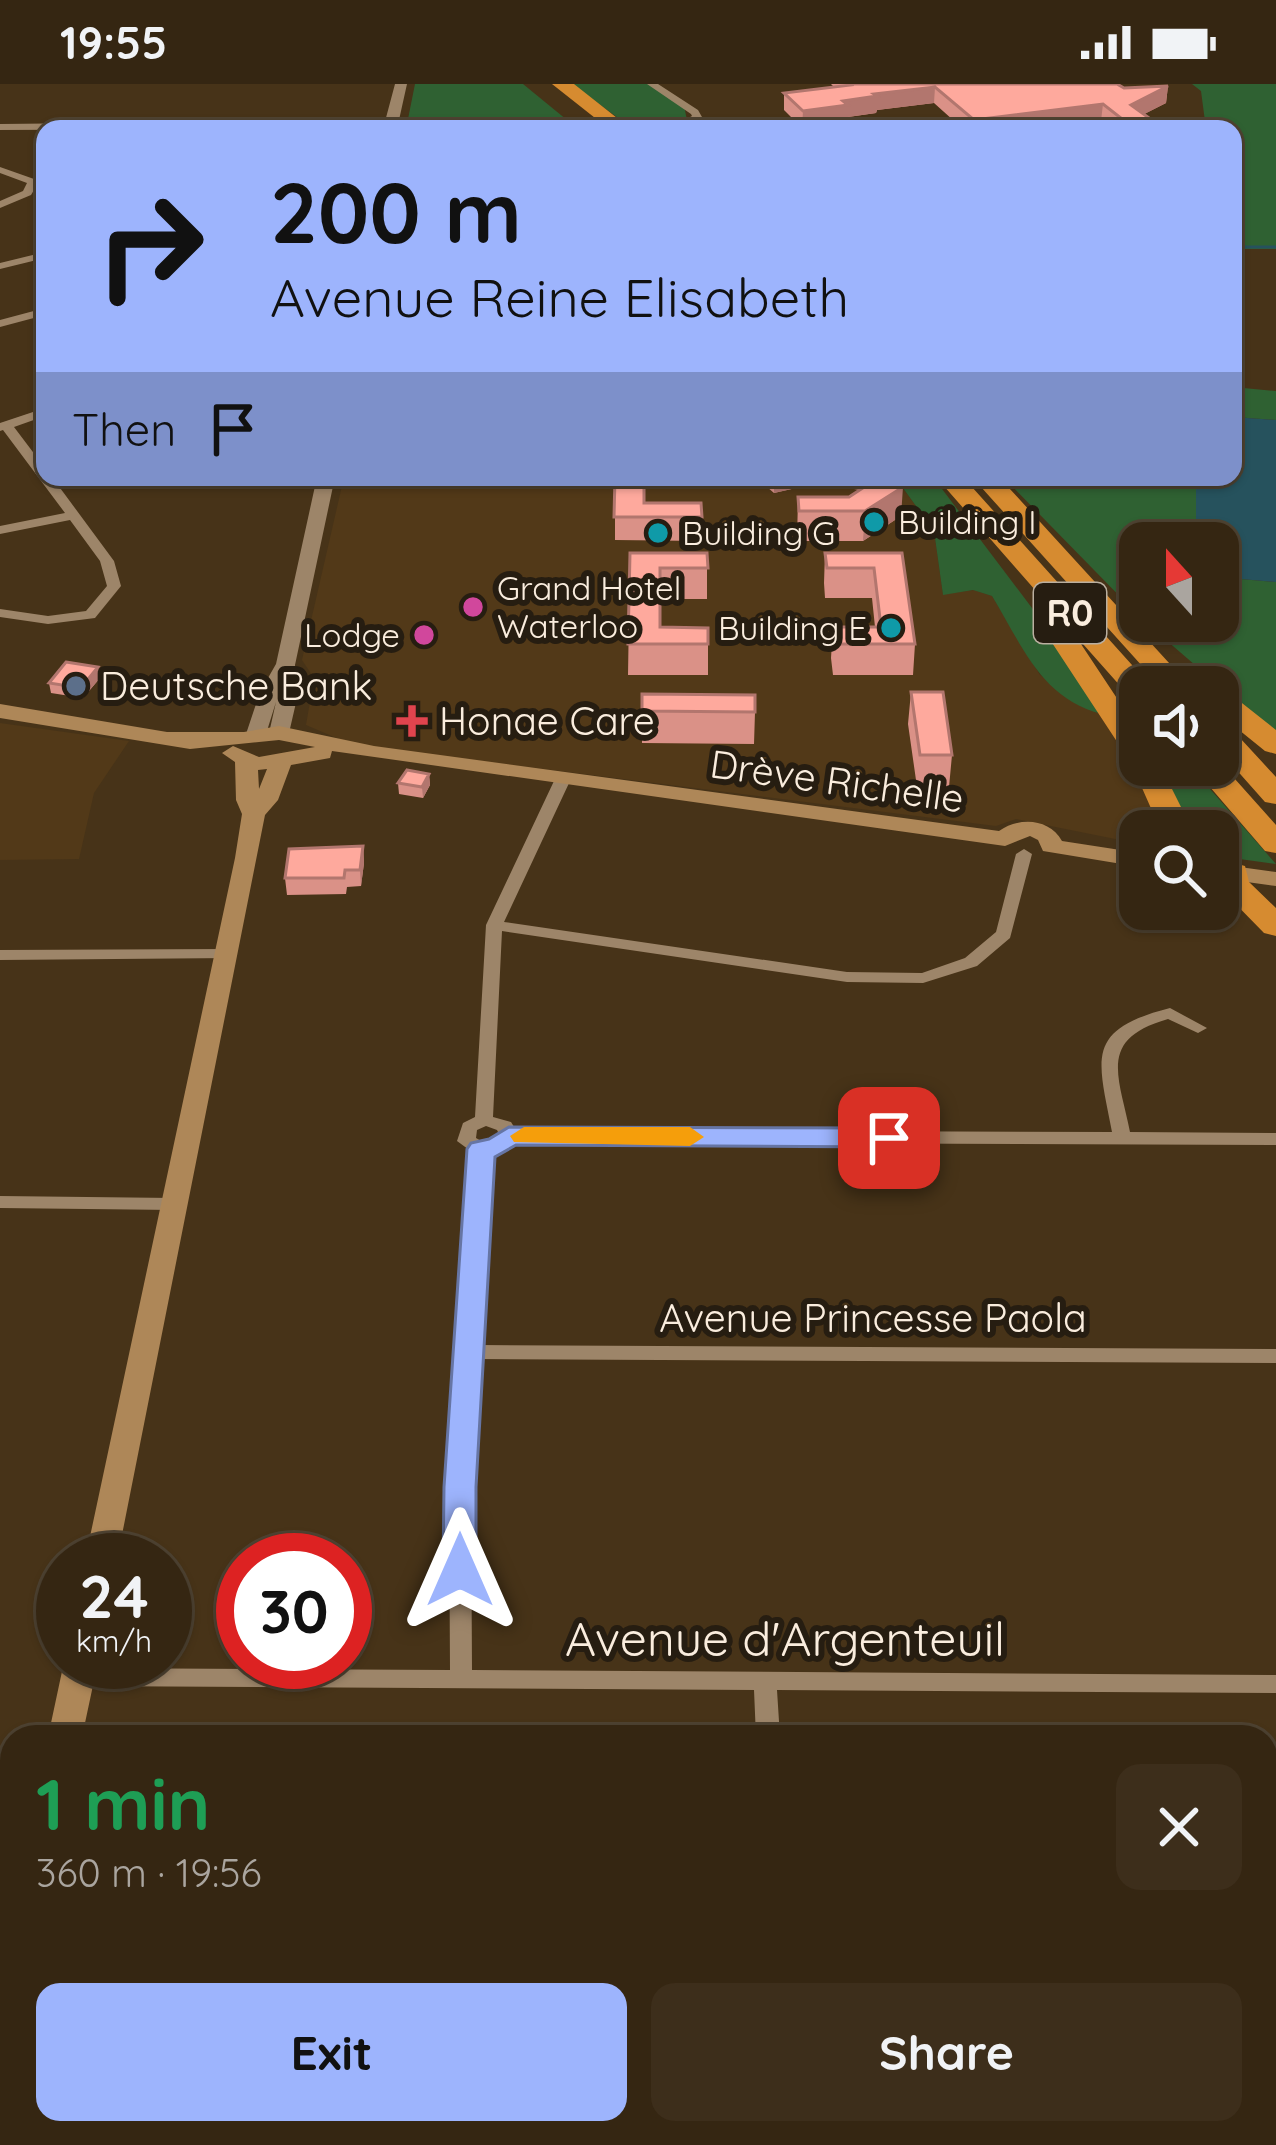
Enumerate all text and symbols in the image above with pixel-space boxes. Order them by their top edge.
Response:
text: 19:55 [60,14,167,70]
text: 200 m [270,159,522,264]
icon: right [72,168,228,324]
text: Avenue Reine Elisabeth [270,263,849,331]
icon: arrive [200,396,266,462]
text: Then [72,401,176,457]
place label: Building I [898,501,1037,542]
marker: Building I [861,509,887,535]
place label: Building G [682,512,835,553]
marker: Building G [645,520,671,546]
north arrow [1119,522,1239,642]
map controls [1119,522,1239,930]
place label: Grand Hotel Waterloo [497,567,681,646]
road number: R0 [1034,583,1106,643]
marker: Grand Hotel Waterloo [460,594,486,620]
place label: Building E [718,607,867,648]
place label: Lodge [304,614,400,655]
marker: Building E [878,615,904,641]
marker: Lodge [411,622,437,648]
place label: Deutsche Bank [100,661,372,710]
button: sound [1119,666,1239,786]
marker: Deutsche Bank [63,673,89,699]
place label: Honae Care [439,696,655,745]
marker: Honae Care [396,705,428,737]
street label: Drève Richelle [707,738,967,823]
button: search [1119,810,1239,930]
pin [838,1087,940,1189]
icon: arrive [856,1105,922,1171]
street label: Avenue Princesse Paola [659,1293,1087,1342]
position arrow [397,1507,523,1633]
speed limit sign: 30 [216,1533,372,1689]
text: 24 [79,1558,149,1633]
street label: Avenue d'Argenteuil [565,1608,1005,1668]
text: km/h [76,1622,152,1660]
text: 1 min [36,1758,210,1848]
button: close [1116,1764,1242,1890]
text: 360 m · 19:56 [36,1848,261,1897]
button: Exit [36,1983,627,2121]
button: Share [651,1983,1242,2121]

